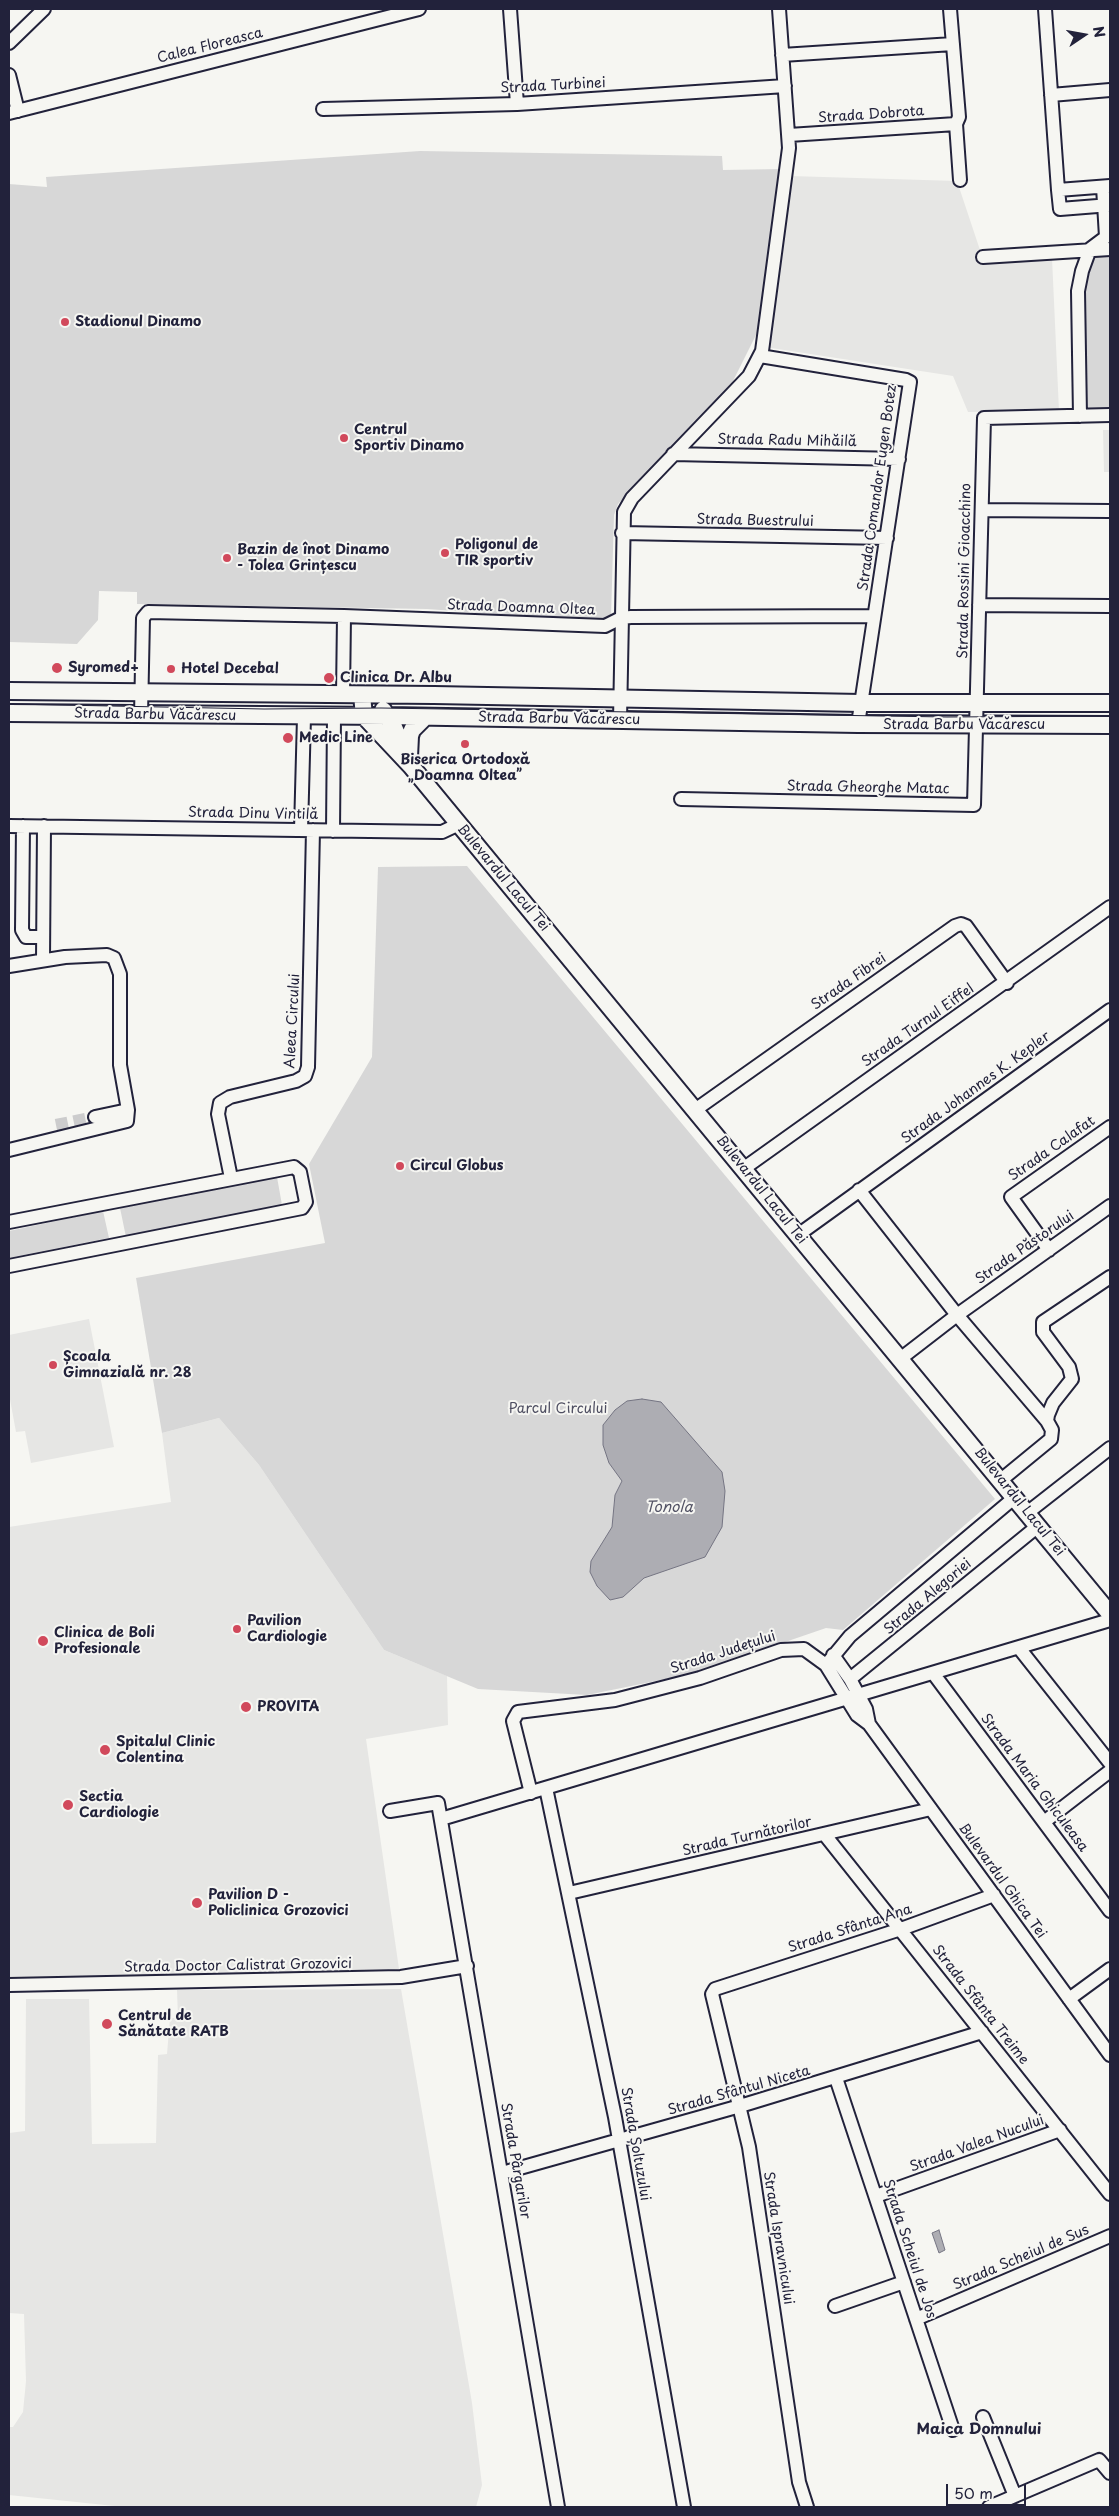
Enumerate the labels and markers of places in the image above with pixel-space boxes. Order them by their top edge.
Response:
place label: Stadionul Dinamo [75,314,201,330]
marker: Stadionul Dinamo [59,316,71,328]
place label: Centrul Sportiv Dinamo [354,422,464,454]
marker: Centrul Sportiv Dinamo [338,432,350,444]
place label: Poligonul de TIR sportiv [455,537,538,570]
place label: Bazin de înot Dinamo - Tolea Grințescu [237,542,389,574]
marker: Poligonul de TIR sportiv [439,547,451,559]
marker: Bazin de înot Dinamo - Tolea Grințescu [221,552,233,564]
place label: Syromed+ [68,660,139,676]
marker: Syromed+ [50,661,64,675]
place label: Hotel Decebal [181,661,279,677]
marker: Hotel Decebal [165,663,177,675]
place label: Clinica Dr. Albu [340,670,452,686]
marker: Clinica Dr. Albu [322,671,336,685]
place label: Medic Line [299,730,373,746]
marker: Medic Line [281,731,295,745]
marker: Biserica Ortodoxă „Doamna Oltea” [459,738,471,750]
place label: Biserica Ortodoxă „Doamna Oltea” [400,752,530,784]
place label: Circul Globus [410,1158,503,1174]
marker: Circul Globus [394,1160,406,1172]
place label: Școala Gimnazială nr. 28 [63,1349,191,1381]
marker: Școala Gimnazială nr. 28 [47,1359,59,1371]
place label: Pavilion Cardiologie [247,1613,327,1645]
marker: Pavilion Cardiologie [231,1623,243,1635]
place label: Clinica de Boli Profesionale [54,1625,155,1658]
marker: Clinica de Boli Profesionale [36,1634,50,1648]
place label: PROVITA [257,1699,319,1715]
marker: PROVITA [239,1700,253,1714]
place label: Spitalul Clinic Colentina [116,1734,215,1766]
marker: Spitalul Clinic Colentina [98,1743,112,1757]
place label: Sectia Cardiologie [79,1789,159,1821]
marker: Sectia Cardiologie [61,1798,75,1812]
place label: Pavilion D - Policlinica Grozovici [208,1887,349,1920]
marker: Pavilion D - Policlinica Grozovici [190,1896,204,1910]
place label: Centrul de Sănătate RATB [118,2008,229,2040]
marker: Centrul de Sănătate RATB [100,2017,114,2031]

